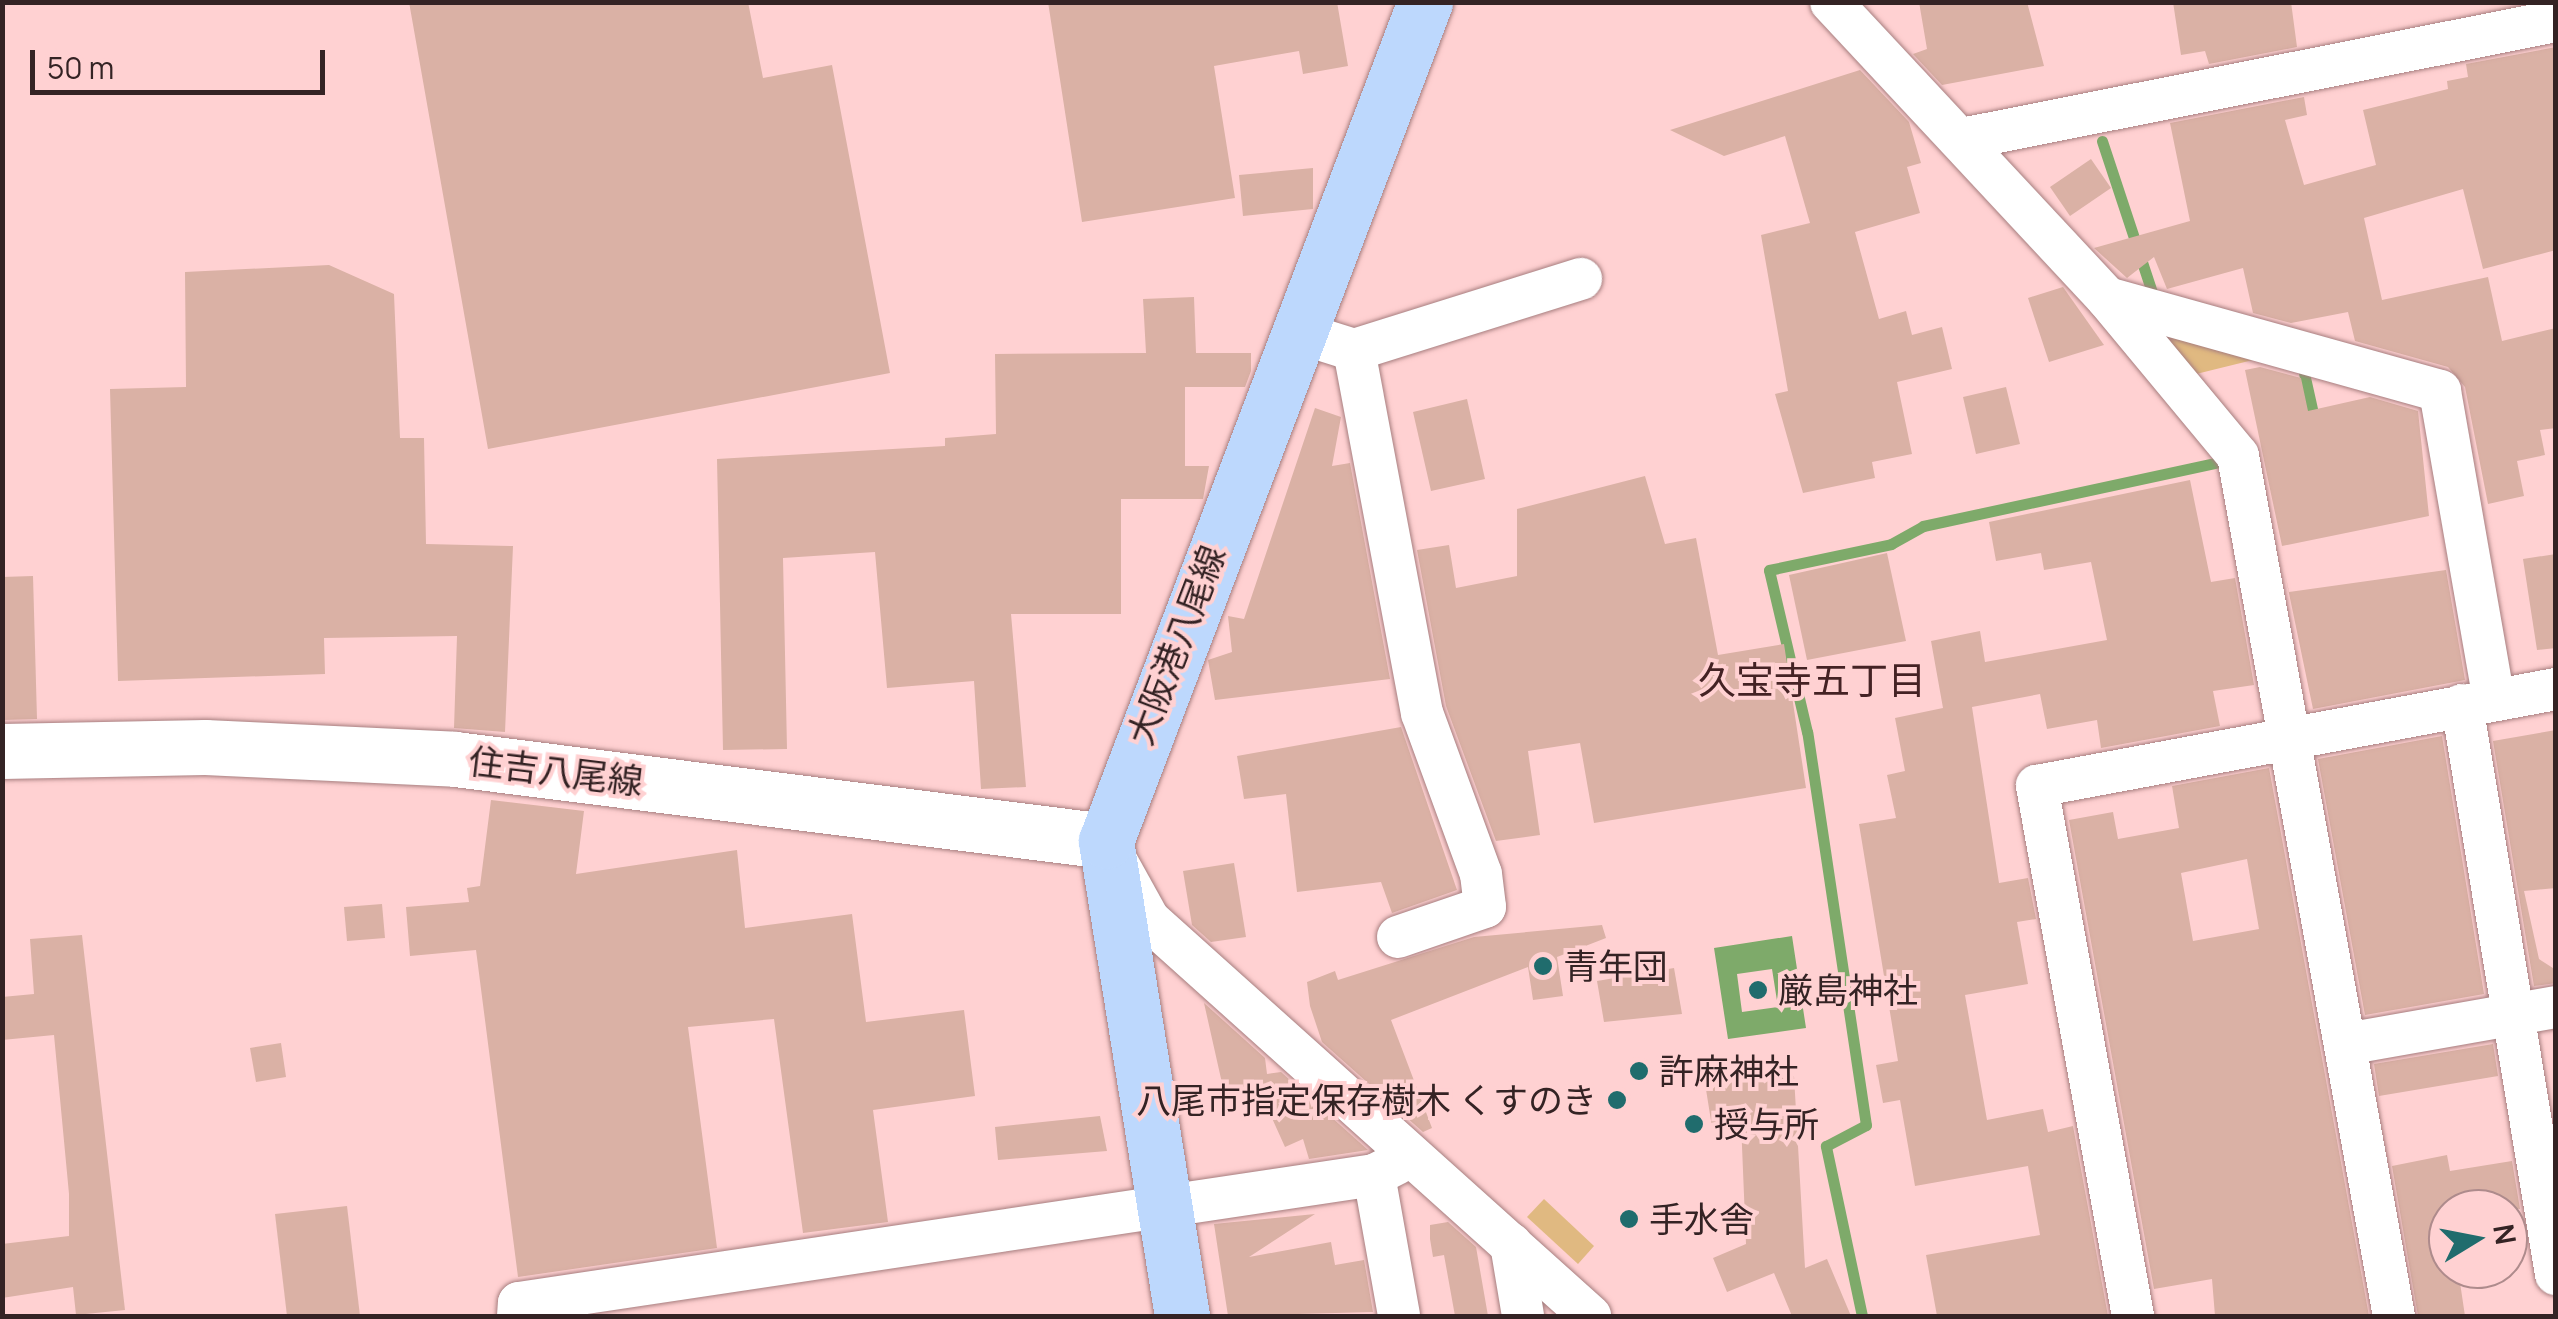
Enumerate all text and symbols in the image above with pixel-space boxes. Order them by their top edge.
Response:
scale bar [35,30,330,92]
text: 50 m [47,47,114,88]
street label: 大阪港八尾線 [1119,539,1233,751]
district label: 久宝寺五丁目 [1698,657,1926,703]
street label: 住吉八尾線 [467,739,645,803]
place label: 青年団 [1563,945,1668,987]
marker: 青年団 [1532,955,1554,977]
place label: 厳島神社 [1778,969,1918,1011]
marker: 厳島神社 [1747,979,1769,1001]
place label: 許麻神社 [1659,1050,1799,1092]
marker: 許麻神社 [1628,1060,1650,1082]
place label: 八尾市指定保存樹木 くすのき [1135,1079,1597,1121]
marker: 八尾市指定保存樹木 くすのき [1606,1089,1628,1111]
place label: 授与所 [1714,1103,1819,1145]
marker: 授与所 [1683,1113,1705,1135]
north arrow [2428,1189,2528,1289]
place label: 手水舎 [1649,1198,1754,1240]
marker: 手水舎 [1618,1208,1640,1230]
text: N [2485,1221,2526,1247]

